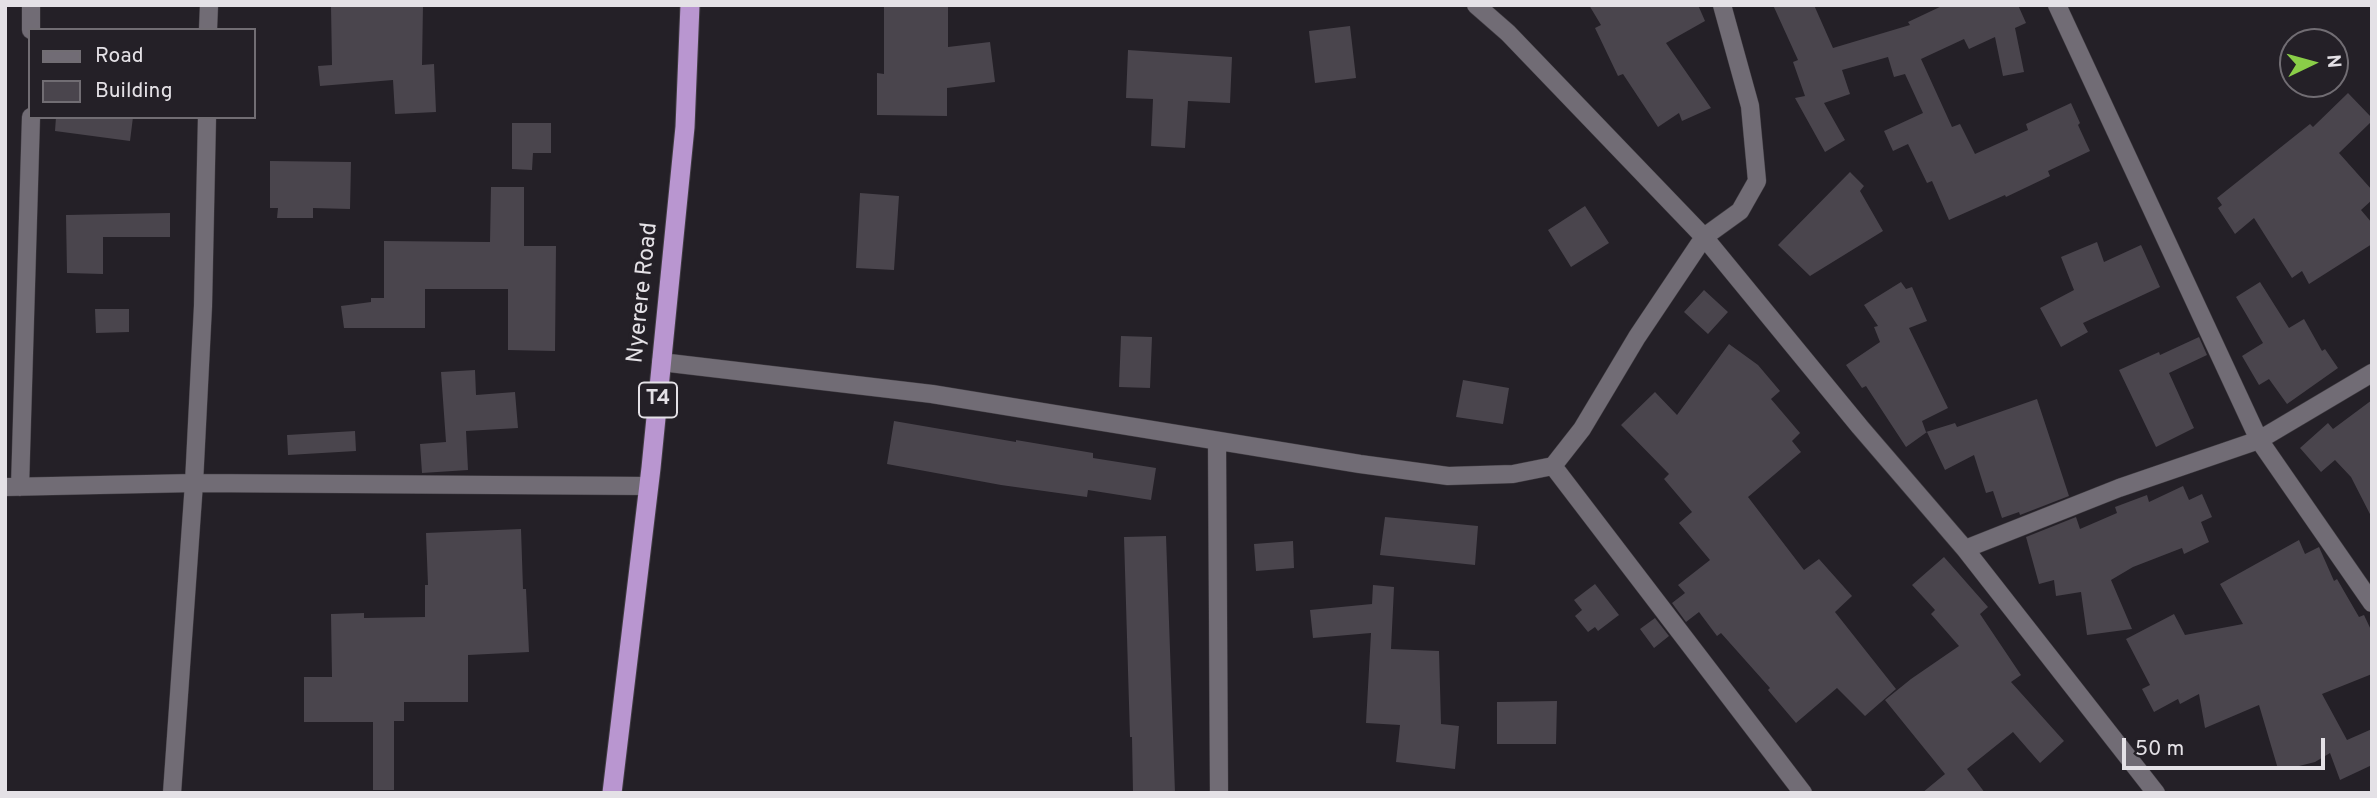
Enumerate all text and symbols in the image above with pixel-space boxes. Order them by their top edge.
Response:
legend [28,28,256,119]
north arrow [2279,28,2349,98]
text: Road [95,43,144,70]
text: N [2320,53,2345,69]
text: Building [95,78,173,105]
street label: Nyerere Road [623,221,665,365]
road number: T4 [639,382,677,418]
scale bar [2125,724,2328,768]
text: 50 m [2135,736,2184,763]

